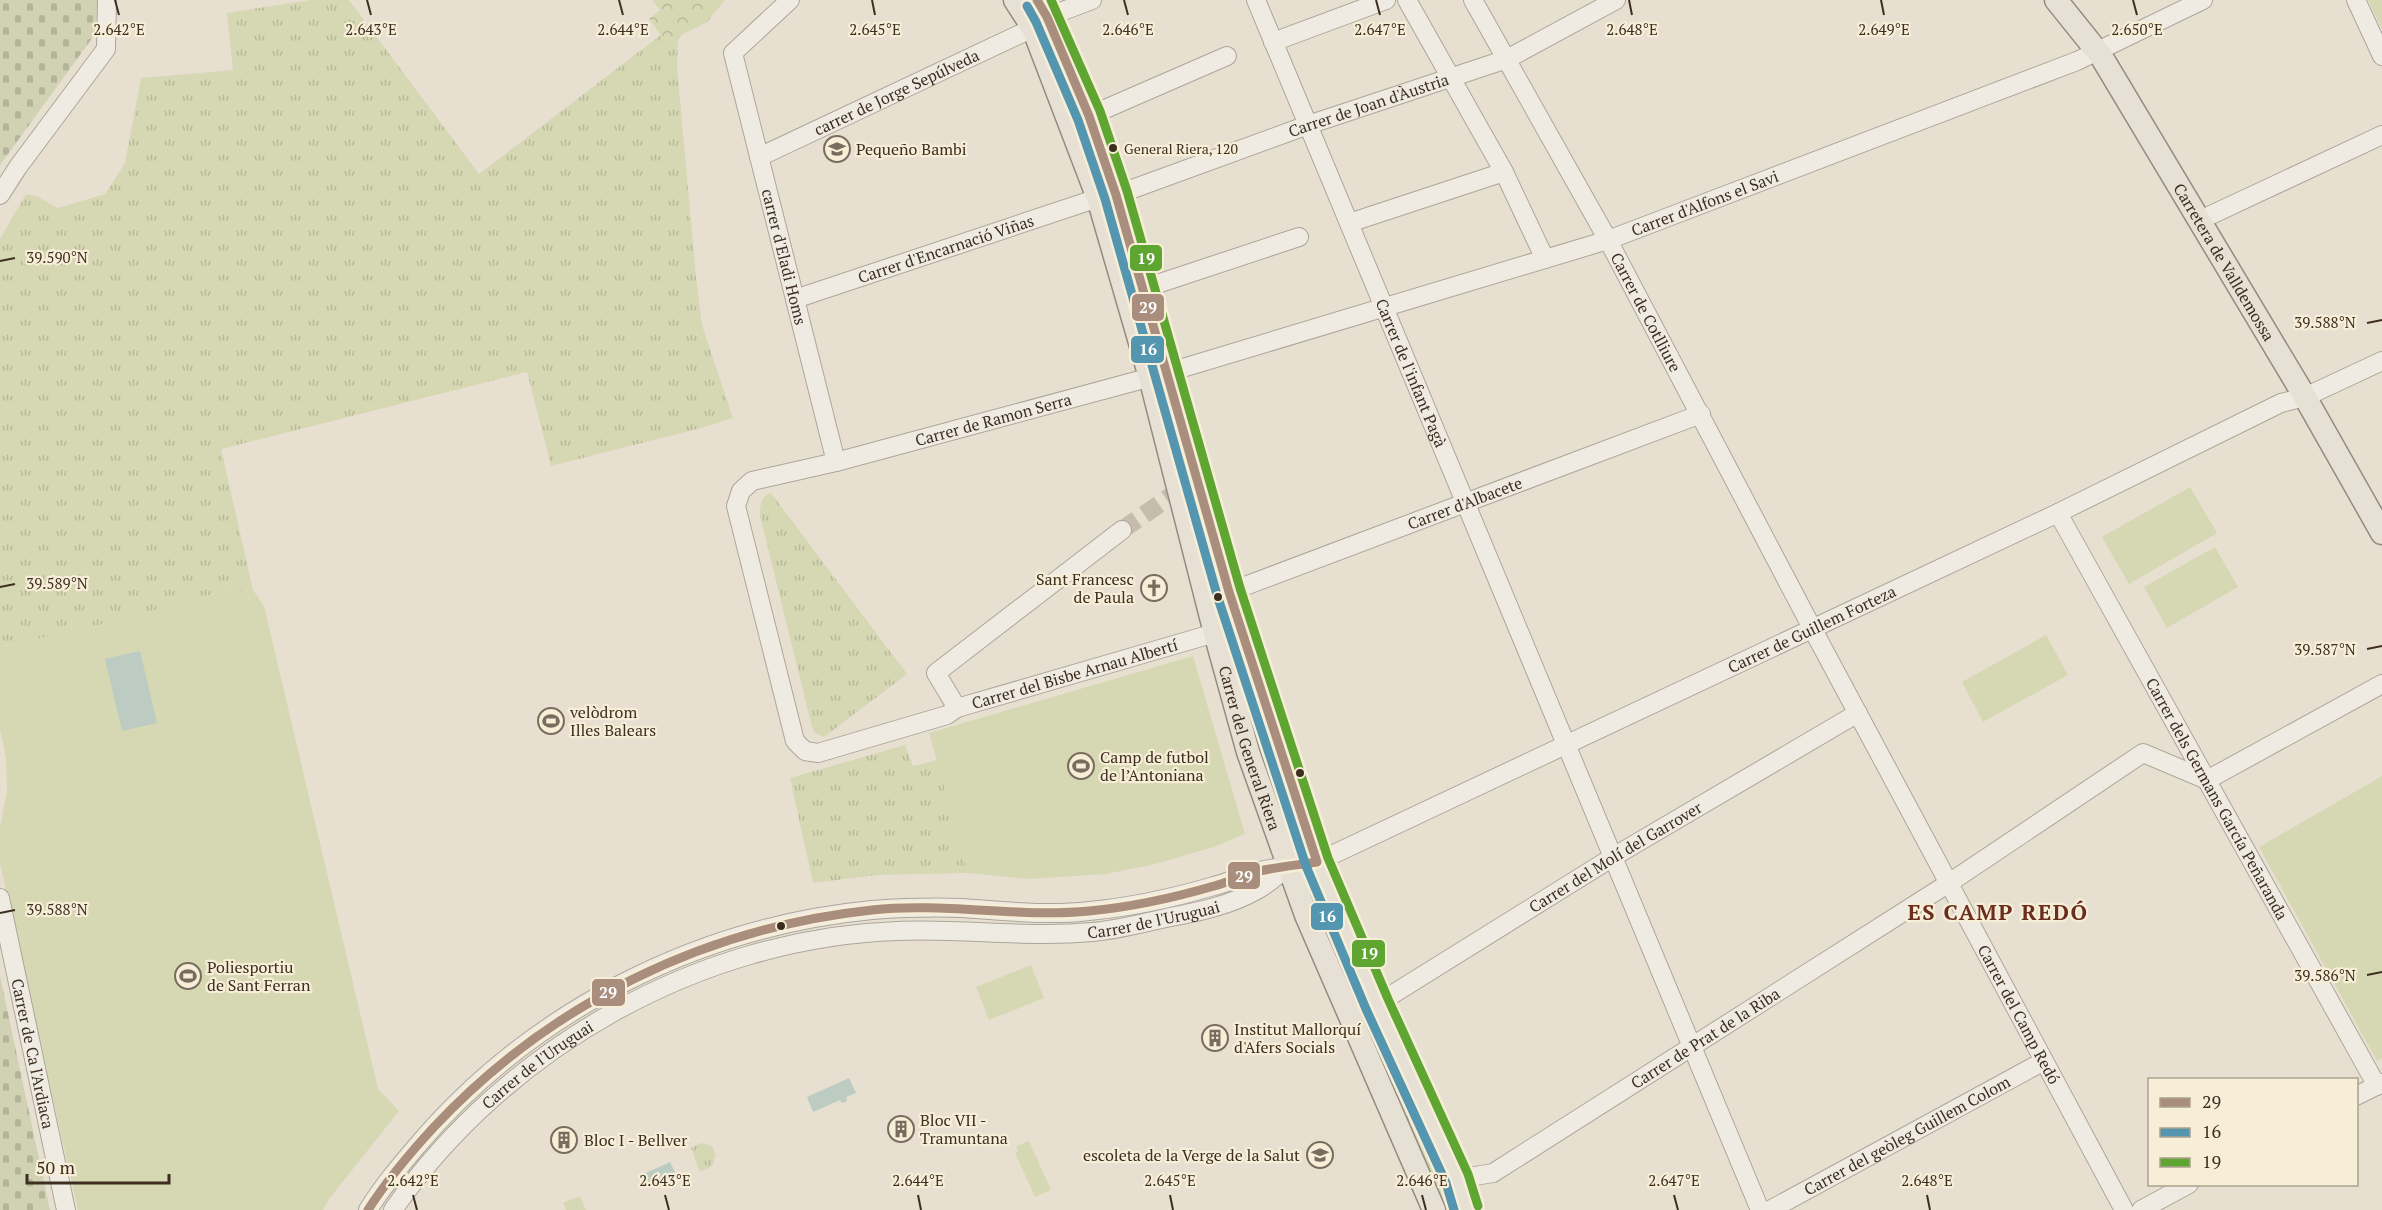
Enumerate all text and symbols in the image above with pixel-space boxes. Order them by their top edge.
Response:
text: 2.642°E [93,19,145,39]
text: 2.643°E [345,19,397,39]
text: 2.644°E [597,19,649,39]
text: 2.645°E [849,19,901,39]
text: 2.646°E [1102,19,1154,39]
text: 2.647°E [1354,19,1406,39]
text: 2.648°E [1606,19,1658,39]
text: 2.649°E [1858,19,1910,39]
text: 2.650°E [2111,19,2163,39]
street label: carrer de Jorge Sepúlveda [810,44,983,141]
street label: Carrer de Joan d'Àustria [1285,68,1452,142]
school or university icon: Pequeño Bambi [822,134,852,164]
place label: Pequeño Bambi [856,138,967,160]
place label: General Riera, 120 [1124,139,1238,158]
marker: General Riera, 120 [1107,142,1119,154]
street label: Carrer d'Alfons el Savi [1628,165,1782,241]
street label: Carretera de Valldemossa [2169,179,2280,345]
street label: carrer d'Eladi Homs [757,186,812,327]
street label: Carrer d'Encarnació Viñas [855,209,1037,288]
line badge: 19 [1129,244,1163,272]
text: 39.590°N [26,247,88,267]
text: 19 [1137,247,1155,269]
street label: Carrer de Cotlliure [1606,249,1686,376]
line badge: 29 [1131,293,1165,322]
street label: Carrer de l'infant Pagà [1371,295,1452,451]
text: 29 [1139,296,1157,318]
text: 39.588°N [2294,312,2356,332]
line badge: 16 [1130,335,1165,364]
text: 16 [1139,338,1157,360]
street label: Carrer de Ramon Serra [913,388,1074,451]
street label: Carrer d'Albacete [1404,471,1525,535]
place label: Sant Francesc de Paula [1036,568,1134,608]
text: 39.589°N [26,573,88,593]
church icon: Sant Francesc de Paula [1139,573,1169,603]
street label: Carrer de Guillem Forteza [1724,580,1899,678]
unlabelled marker [1212,591,1224,603]
street label: Carrer del Bisbe Arnau Albertí [969,633,1180,714]
text: 39.587°N [2294,639,2356,659]
street label: Carrer del General Riera [1214,663,1286,833]
street label: Carrer dels Germans García Peñaranda [2141,674,2293,924]
place label: velòdrom Illes Balears [569,701,656,741]
sports icon: velòdrom Illes Balears [536,706,566,736]
place label: Camp de futbol de l’Antoniana [1100,746,1209,786]
sports icon: Camp de futbol de l’Antoniana [1066,751,1096,781]
unlabelled marker [1294,767,1306,779]
street label: Carrer del Molí del Garrover [1525,796,1707,918]
line badge: 29 [1227,861,1261,890]
text: 29 [1235,865,1253,887]
street label: Carrer de l'Uruguai [1086,895,1222,943]
district label: ES CAMP REDÓ [1907,897,2089,926]
text: 39.588°N [26,899,88,919]
line badge: 16 [1310,902,1344,931]
text: 16 [1318,905,1336,927]
unlabelled marker [775,920,787,932]
line badge: 19 [1351,939,1386,968]
street label: Carrer del Camp Redó [1973,941,2066,1088]
text: 19 [1360,942,1378,964]
place label: Poliesportiu de Sant Ferran [207,956,311,996]
sports icon: Poliesportiu de Sant Ferran [173,961,203,991]
text: 39.586°N [2294,965,2356,985]
street label: Carrer de Ca l'Ardiaca [6,977,59,1131]
line badge: 29 [591,978,626,1007]
text: 29 [599,981,617,1003]
street label: Carrer de Prat de la Riba [1626,982,1784,1094]
street label: Carrer de l'Uruguai [477,1015,597,1114]
place label: Institut Mallorquí d'Afers Socials [1234,1018,1361,1058]
building icon: Institut Mallorquí d'Afers Socials [1200,1023,1230,1053]
street label: Carrer del geòleg Guillem Colom [1800,1070,2014,1201]
legend [2148,1078,2358,1186]
text: 29 [2202,1089,2221,1113]
place label: Bloc VII - Tramuntana [920,1109,1008,1149]
building icon: Bloc VII - Tramuntana [886,1114,916,1144]
text: 16 [2202,1119,2222,1143]
building icon: Bloc I - Bellver [549,1125,579,1155]
place label: Bloc I - Bellver [584,1129,688,1151]
school or university icon: escoleta de la Verge de la Salut [1305,1140,1335,1170]
place label: escoleta de la Verge de la Salut [1083,1144,1300,1166]
scale bar [27,1147,170,1185]
text: 19 [2202,1149,2221,1173]
text: 50 m [36,1155,76,1179]
text: 2.642°E [387,1170,439,1190]
text: 2.643°E [639,1170,691,1190]
text: 2.644°E [892,1170,944,1190]
text: 2.645°E [1144,1170,1196,1190]
text: 2.646°E [1396,1170,1448,1190]
text: 2.647°E [1648,1170,1700,1190]
text: 2.648°E [1901,1170,1953,1190]

